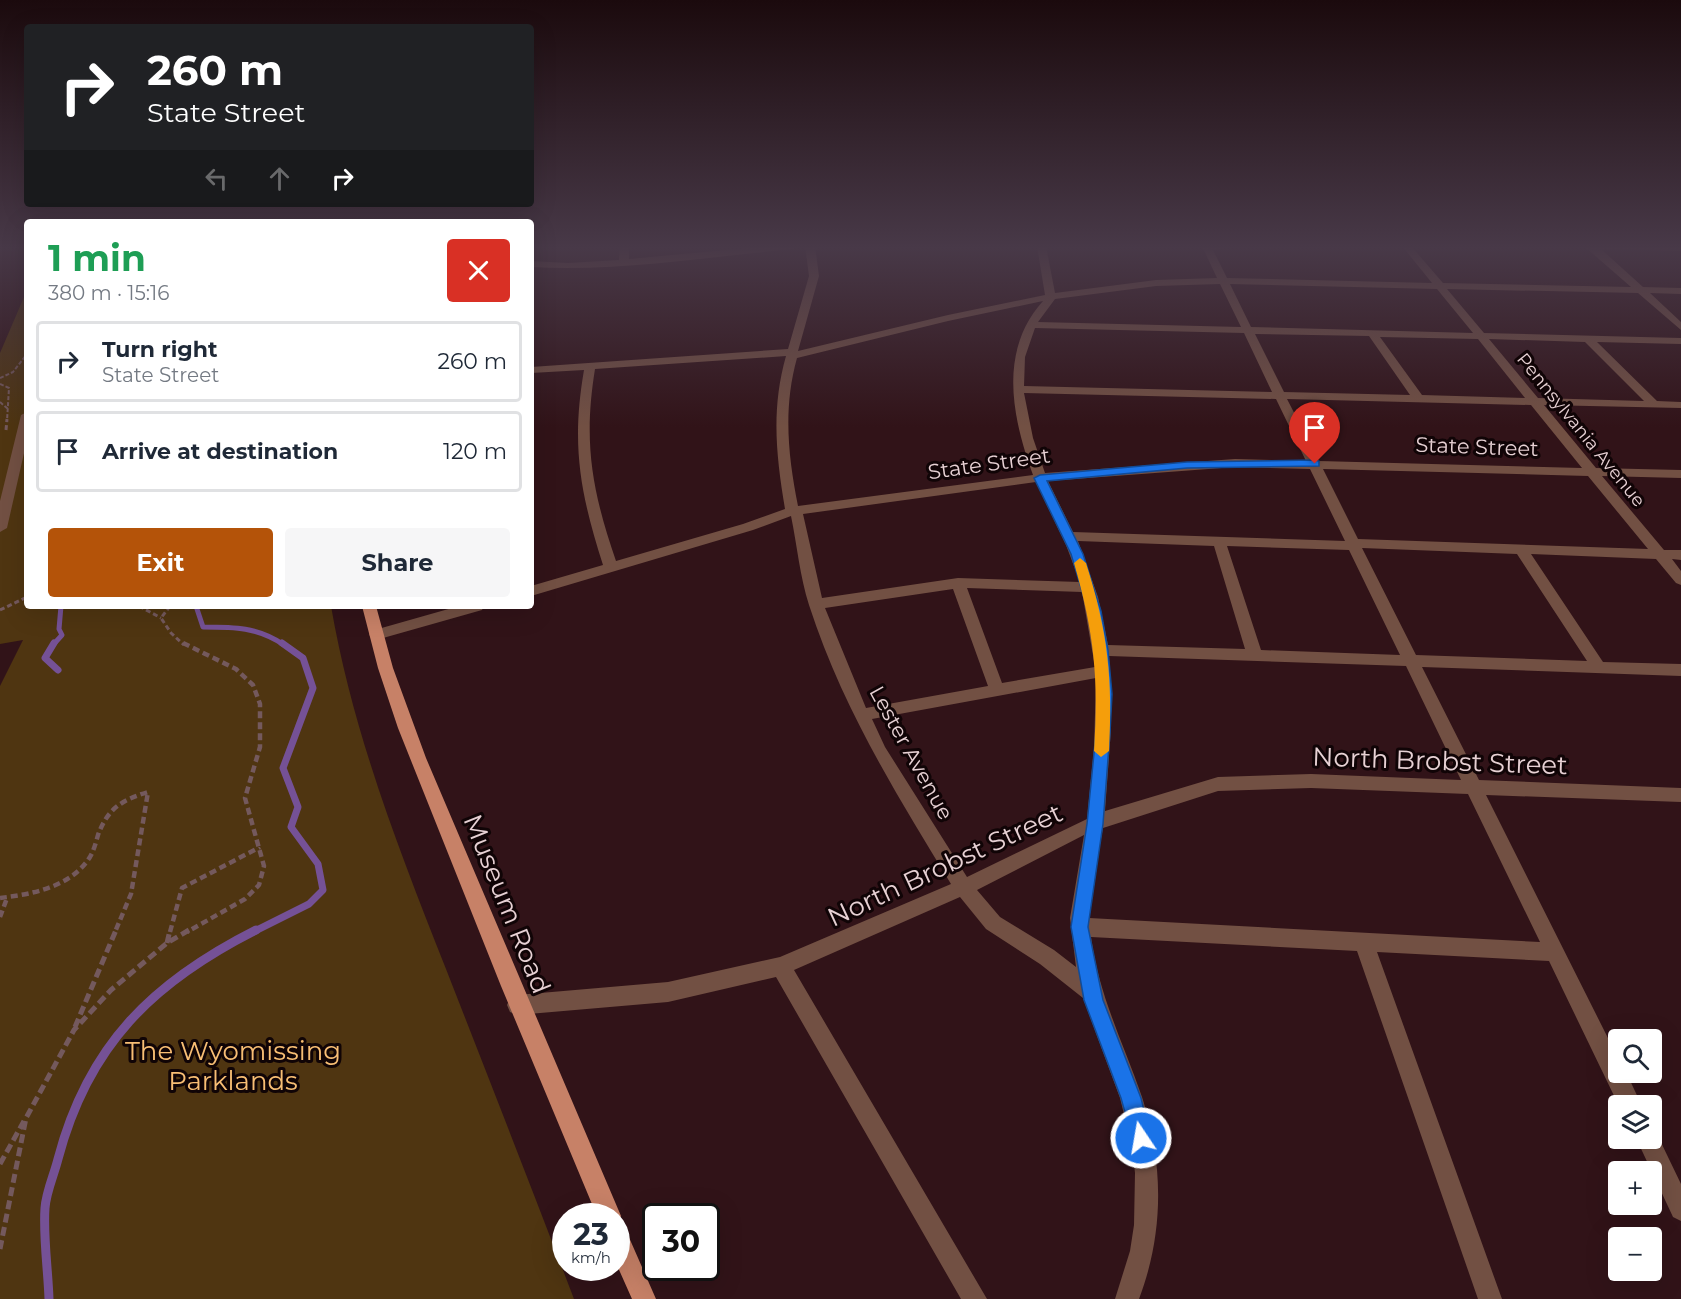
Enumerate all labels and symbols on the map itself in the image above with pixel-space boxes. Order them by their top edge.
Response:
street label: Pennsylvania Avenue [1512,349,1650,511]
pin [1289,402,1340,464]
street label: State Street [1415,432,1539,461]
street label: State Street [926,443,1052,484]
street label: Lester Avenue [864,681,959,824]
street label: North Brobst Street [1312,741,1568,781]
street label: North Brobst Street [822,797,1068,933]
street label: Museum Road [456,810,558,998]
park label: The Wyomissing Parklands [125,1035,341,1097]
position arrow [1109,1106,1173,1170]
speed limit sign: 30 [642,1203,720,1281]

